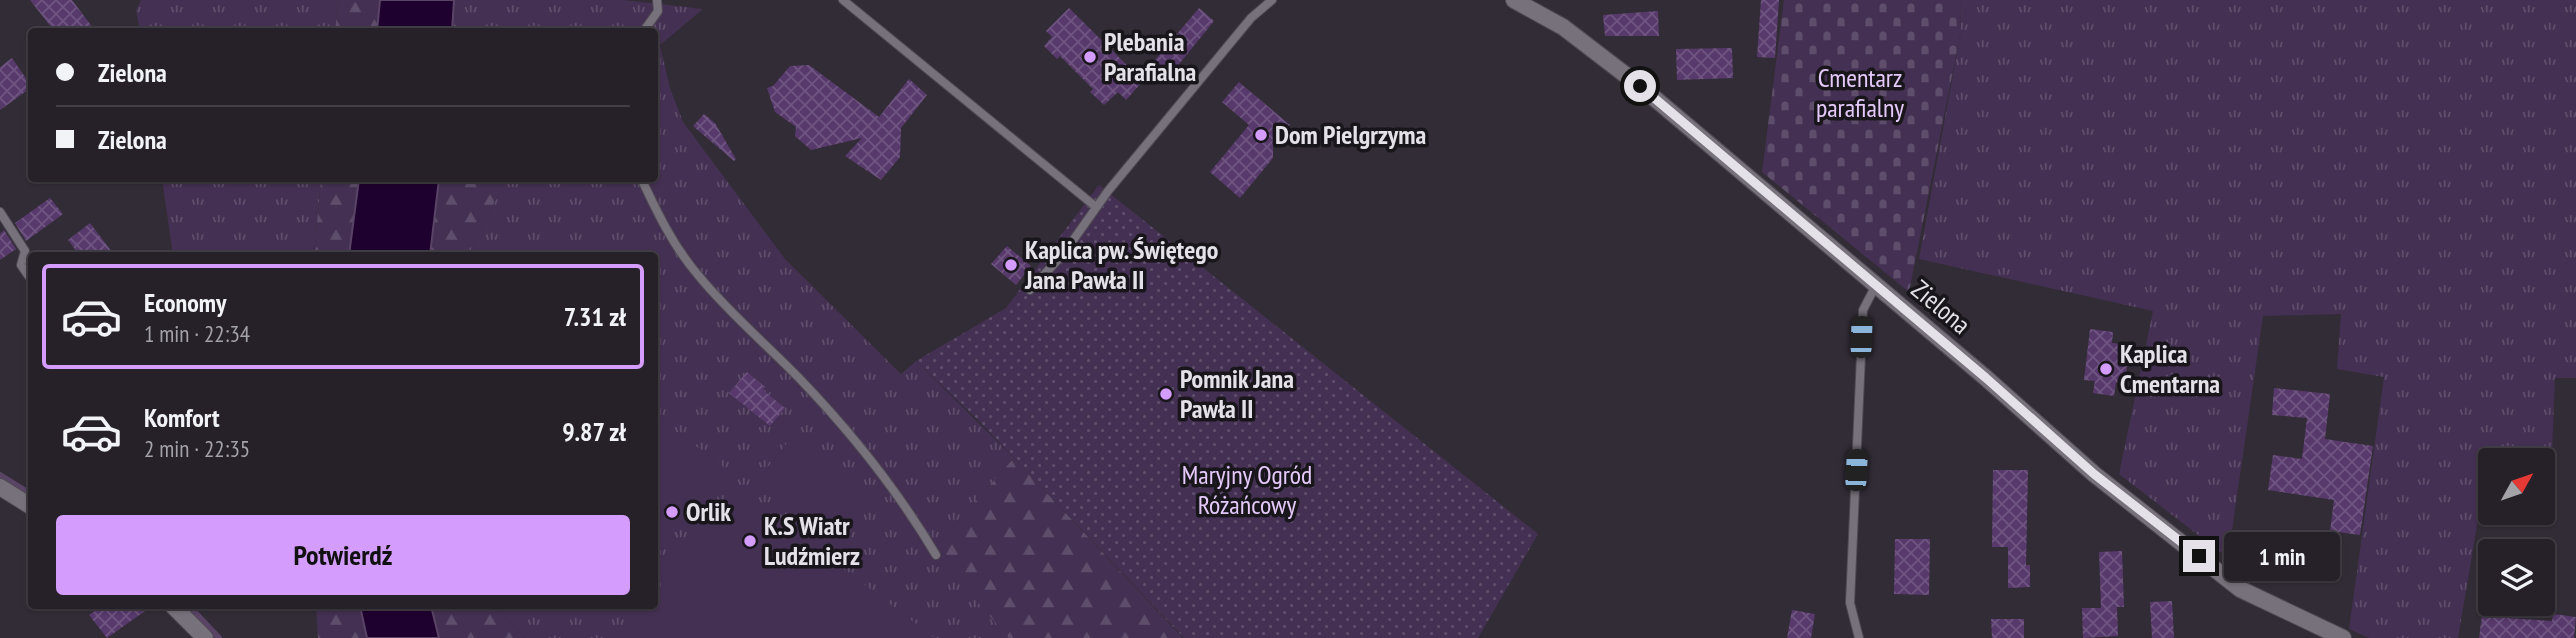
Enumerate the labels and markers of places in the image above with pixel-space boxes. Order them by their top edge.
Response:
place label: Plebania Parafialna [1104,25,1196,88]
marker: Plebania Parafialna [1082,49,1098,65]
place label: Dom Pielgrzyma [1275,118,1426,151]
marker: Dom Pielgrzyma [1253,127,1269,143]
place label: Kaplica pw. Świętego Jana Pawła II [1024,233,1218,296]
marker: Kaplica pw. Świętego Jana Pawła II [1003,257,1019,273]
place label: Kaplica Cmentarna [2120,337,2220,400]
marker: Kaplica Cmentarna [2098,361,2114,377]
place label: Pomnik Jana Pawła II [1180,362,1294,425]
marker: Pomnik Jana Pawła II [1158,386,1174,402]
place label: Orlik [686,495,731,528]
marker: Orlik [664,504,680,520]
place label: K.S Wiatr Ludźmierz [764,509,860,572]
marker: K.S Wiatr Ludźmierz [742,533,758,549]

